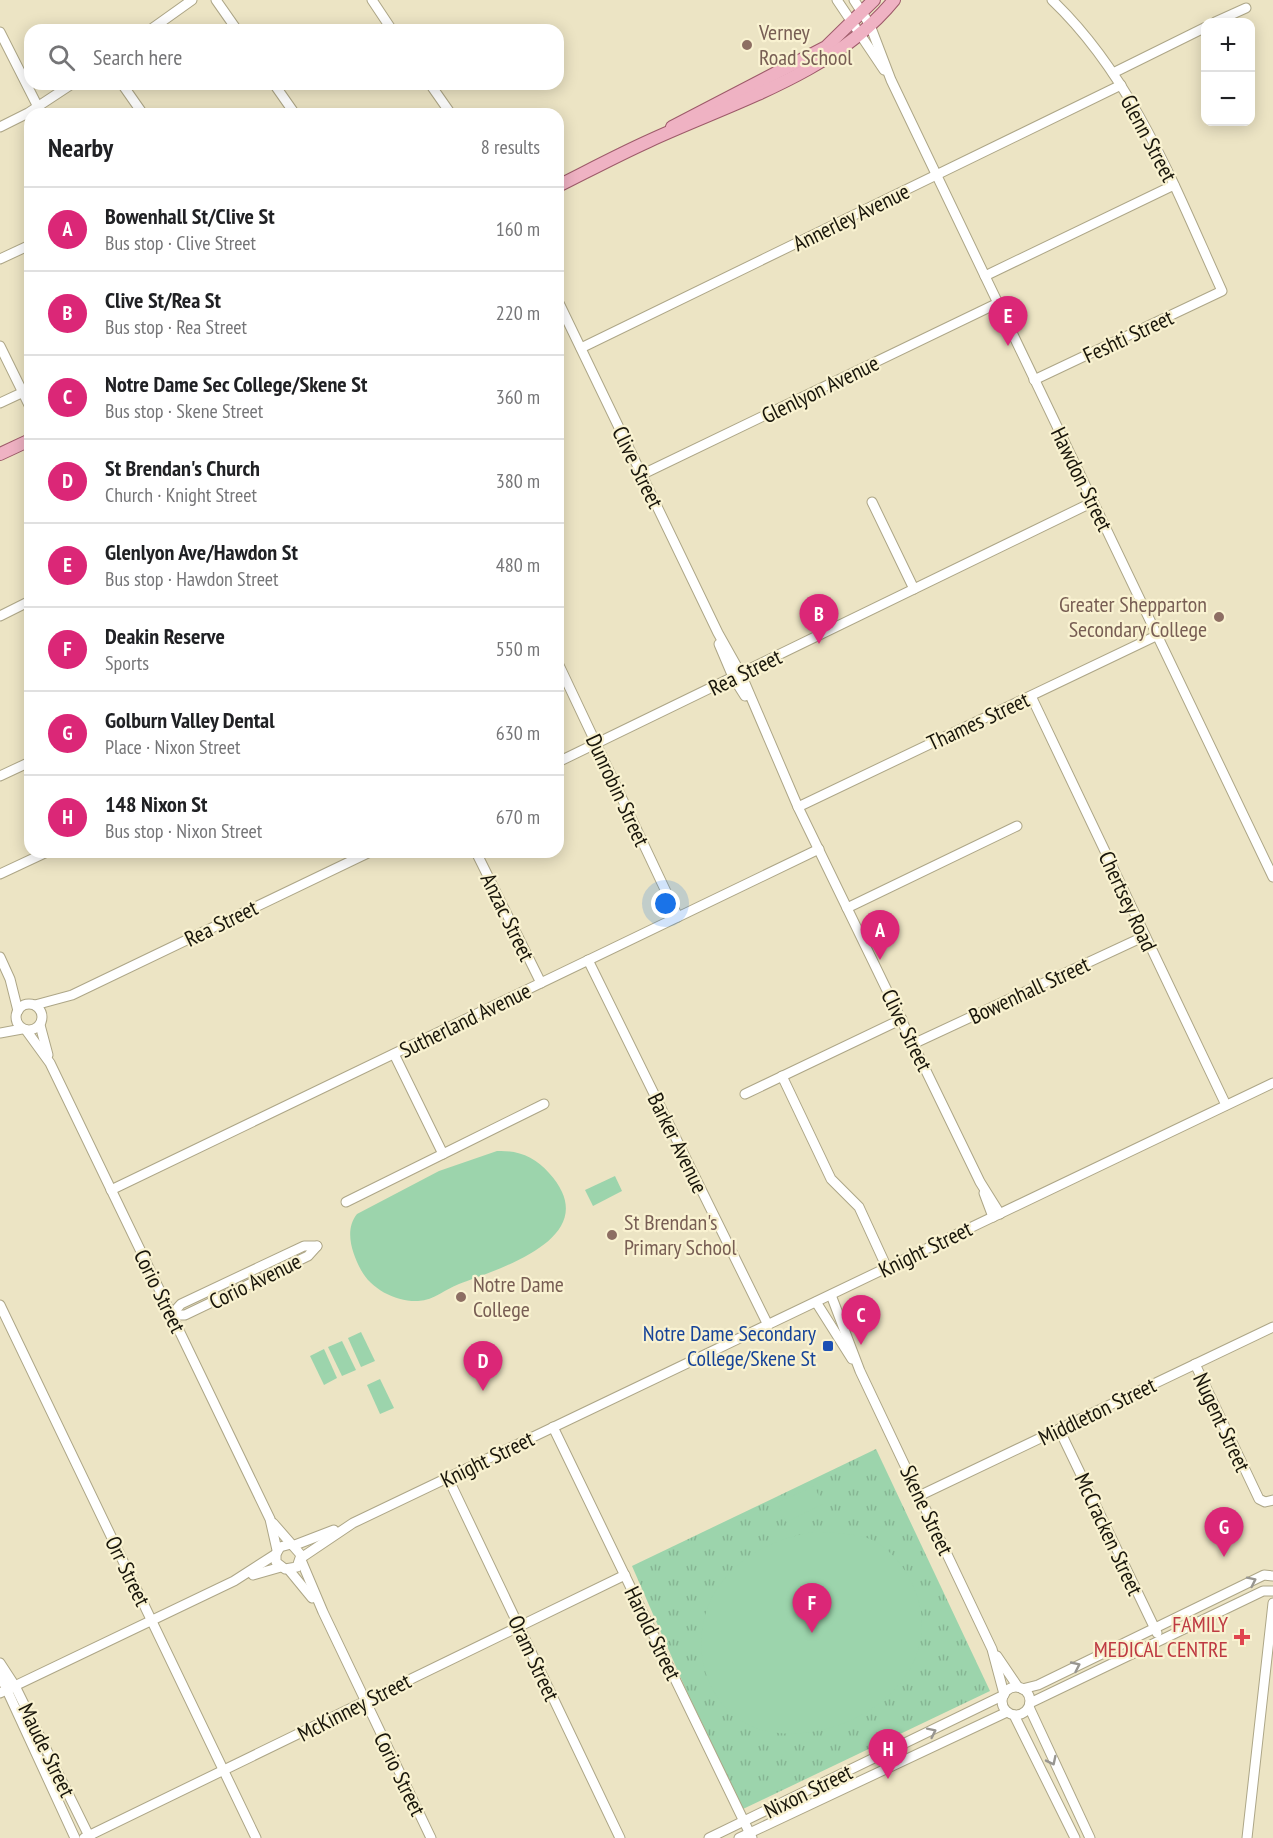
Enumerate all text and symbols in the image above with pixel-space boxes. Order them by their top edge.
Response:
place label: Verney Road School [758,18,853,71]
map controls [1201,18,1255,126]
button: + [1201,18,1255,72]
search box [24,24,564,90]
marker: Verney Road School [740,38,754,52]
icon: search [45,41,78,74]
text: Search here [93,43,182,71]
button: − [1201,72,1255,126]
street label: Glenn Street [1114,90,1184,186]
text: Nearby [48,131,113,164]
text: 8 results [481,134,540,160]
street label: Annerley Avenue [788,177,914,257]
text: Bowenhall St/Clive St [105,202,275,230]
text: A [62,216,73,242]
text: 160 m [496,216,540,242]
text: Bus stop · Clive Street [105,230,256,256]
text: Clive St/Rea St [105,286,221,314]
pin: E [988,296,1028,346]
text: B [63,300,72,326]
text: 220 m [496,300,540,326]
street label: Feshti Street [1078,303,1178,369]
text: Bus stop · Rea Street [105,314,247,340]
street label: Glenlyon Avenue [757,349,883,429]
text: Notre Dame Sec College/Skene St [105,370,367,398]
text: C [63,384,72,410]
text: 360 m [496,384,540,410]
text: Bus stop · Skene Street [105,398,263,424]
street label: Clive Street [606,421,670,513]
street label: Hawdon Street [1045,422,1119,536]
text: St Brendan's Church [105,454,260,482]
text: D [62,468,73,494]
text: 380 m [496,468,540,494]
text: Church · Knight Street [105,482,257,508]
text: Glenlyon Ave/Hawdon St [105,538,298,566]
text: E [63,552,72,578]
text: 480 m [496,552,540,578]
text: Bus stop · Hawdon Street [105,566,279,592]
place label: Greater Shepparton Secondary College [1059,590,1207,643]
pin: B [800,594,838,644]
marker: Greater Shepparton Secondary College [1212,610,1226,624]
text: Deakin Reserve [105,622,225,650]
text: F [63,636,72,662]
text: 550 m [496,636,540,662]
street label: Rea Street [704,642,786,702]
text: Sports [105,650,149,676]
street label: Thames Street [923,685,1033,757]
text: Golburn Valley Dental [105,706,275,734]
text: G [62,720,73,746]
text: 630 m [496,720,540,746]
street label: Dunrobin Street [580,729,656,851]
text: Place · Nixon Street [105,734,240,760]
text: 148 Nixon St [105,790,207,818]
text: H [62,804,73,830]
text: 670 m [496,804,540,830]
text: Bus stop · Nixon Street [105,818,262,844]
street label: Chertsey Road [1093,846,1163,956]
street label: Anzac Street [475,868,541,966]
your location [651,889,680,918]
street label: Rea Street [180,893,262,953]
pin: A [860,910,900,960]
street label: Bowenhall Street [964,950,1094,1030]
street label: Sutherland Avenue [395,976,535,1064]
street label: Clive Street [875,984,939,1076]
street label: Barker Avenue [642,1088,714,1198]
place label: St Brendan's Primary School [624,1208,738,1261]
street label: Knight Street [874,1214,976,1284]
marker: St Brendan's Primary School [605,1228,619,1242]
street label: Corio Street [128,1245,192,1337]
street label: Corio Avenue [204,1247,306,1315]
place label: Notre Dame College [473,1270,564,1323]
marker: Notre Dame College [454,1290,468,1304]
pin: C [842,1296,880,1345]
place label: Notre Dame Secondary College/Skene St [643,1319,817,1372]
marker: Notre Dame Secondary College/Skene St [821,1339,835,1353]
pin: D [464,1342,502,1391]
street label: Nugent Street [1187,1368,1257,1476]
street label: Middleton Street [1034,1371,1160,1451]
street label: Knight Street [436,1424,538,1494]
street label: Skene Street [894,1461,960,1559]
street label: McCracken Street [1069,1468,1149,1600]
pin: G [1204,1508,1244,1557]
street label: Orr Street [99,1531,157,1611]
one-way arrow [1245,1577,1256,1589]
street label: Harold Street [618,1581,688,1685]
pin: F [792,1584,832,1633]
place label: FAMILY MEDICAL CENTRE [1094,1610,1228,1663]
street label: Oram Street [502,1611,566,1705]
marker: FAMILY MEDICAL CENTRE [1233,1628,1251,1646]
one-way arrow [1069,1661,1080,1673]
street label: McKinney Street [293,1667,415,1747]
street label: Maude Street [12,1698,82,1802]
one-way arrow [926,1727,937,1739]
street label: Corio Street [368,1728,432,1820]
pin: H [868,1730,908,1779]
one-way arrow [1045,1754,1057,1765]
street label: Nixon Street [759,1758,857,1824]

